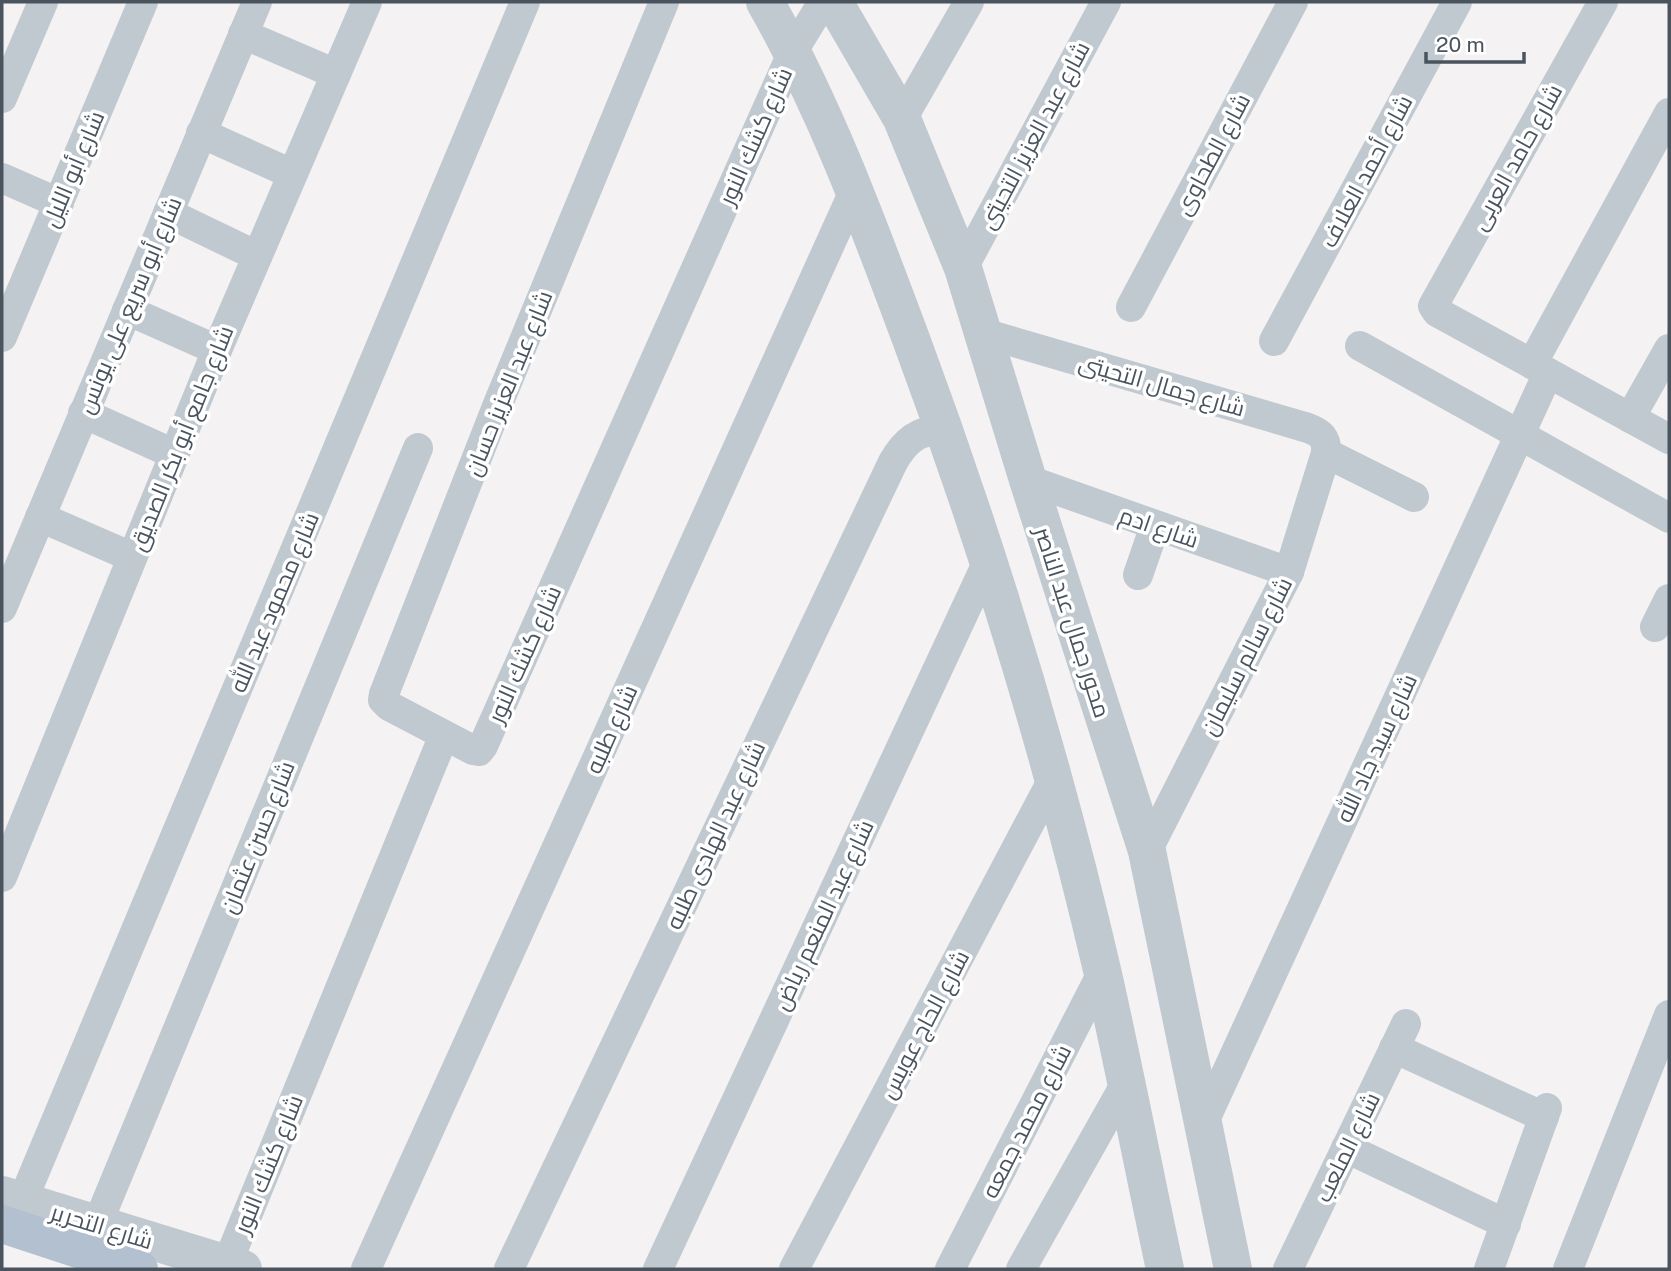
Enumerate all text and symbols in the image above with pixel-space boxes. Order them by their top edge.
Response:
scale bar [1426,21,1524,65]
text: 20 m [1436,32,1485,57]
street label: شارع عبد العزيز التحيتى [973,37,1097,235]
street label: شارع كشك النور [712,63,800,212]
street label: شارع حامد العربى [1465,79,1570,236]
street label: شارع الطحاوى [1169,89,1258,221]
street label: شارع أحمد العلاف [1314,90,1420,253]
street label: شارع أبو الليل [35,106,112,232]
street label: شارع أبو سريع على يونس [70,192,190,419]
street label: شارع عبد العزيز حسان [458,286,560,481]
street label: شارع جامع أبو بكر الصديق [122,321,241,556]
street label: شارع جمال التحيتى [1075,348,1248,425]
street label: شارع ادم [1115,501,1202,556]
street label: شارع محمود عبد الله [223,508,327,697]
street label: محور جمال عبد الناصر [1028,521,1117,721]
street label: شارع سالم سليمان [1195,573,1300,741]
street label: شارع كشك النور [481,581,569,730]
street label: شارع سيد جاد الله [1329,669,1425,828]
street label: شارع طلبه [579,680,645,779]
street label: شارع عبد الهادى طلبه [660,737,773,935]
street label: شارع حسن عثمان [214,757,303,918]
street label: شارع عبد المنعم رياض [767,816,882,1016]
street label: شارع الحاج عويس [874,945,977,1104]
street label: شارع محمد جمعه [976,1040,1079,1204]
street label: شارع الملعب [1309,1088,1388,1208]
street label: شارع كشك النور [227,1091,311,1240]
street label: شارع التحرير [45,1197,156,1257]

